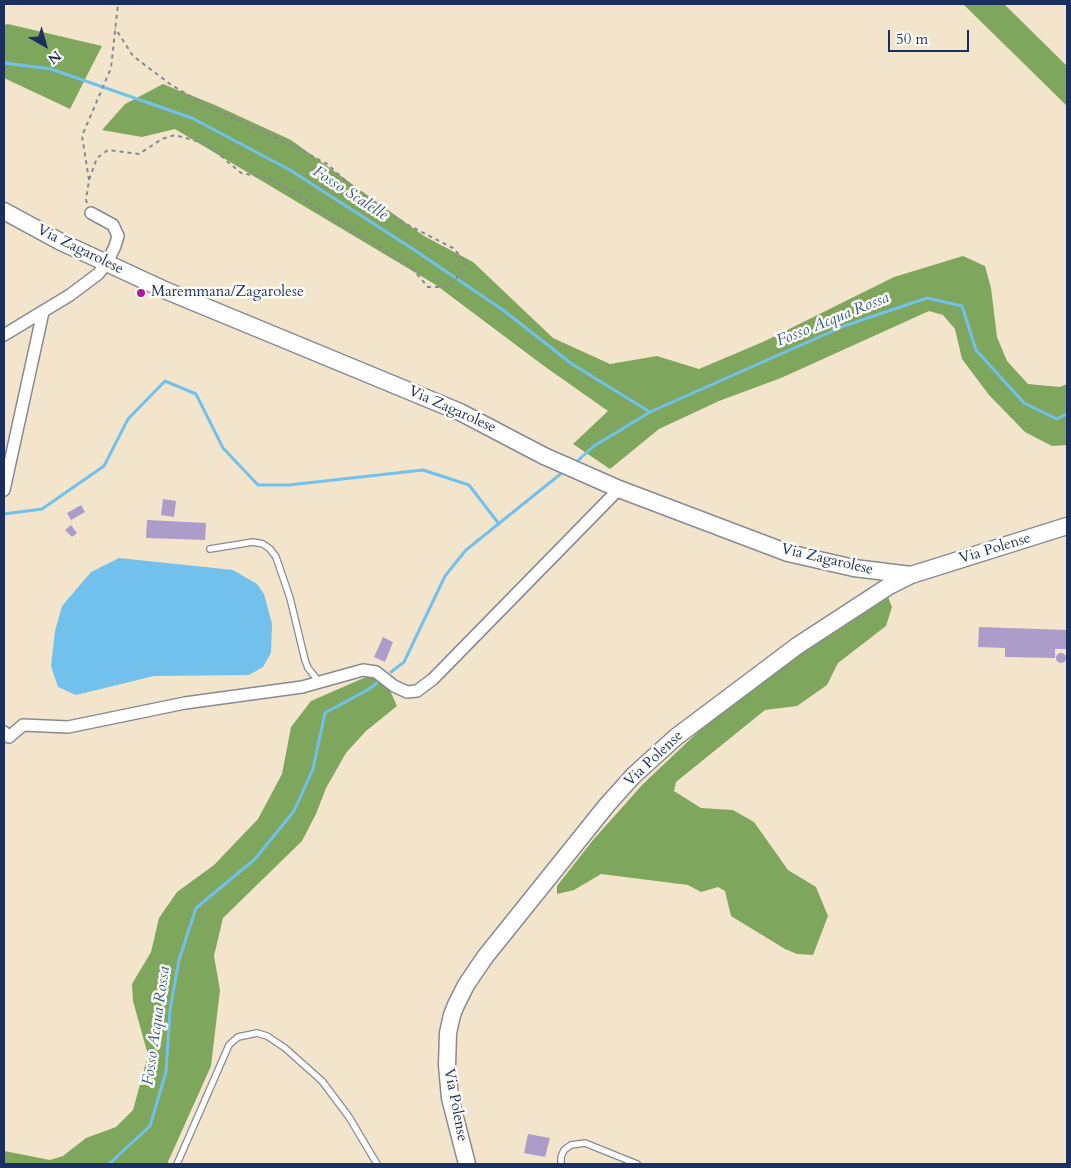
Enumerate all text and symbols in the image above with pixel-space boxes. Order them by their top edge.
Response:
north arrow [20,20,70,70]
scale bar [891,20,972,52]
text: 50 m [896,29,928,49]
text: N [44,46,65,68]
water label: Fosso Scalelle [309,163,391,225]
street label: Via Zagarolese [34,221,126,279]
place label: Maremmana/Zagarolese [151,284,304,302]
marker: Maremmana/Zagarolese [135,287,147,299]
water label: Fosso Acqua Rossa [774,289,892,351]
street label: Via Zagarolese [405,383,499,437]
street label: Via Polense [957,530,1033,568]
street label: Via Zagarolese [779,541,875,579]
street label: Via Polense [621,727,687,791]
water label: Fosso Acqua Rossa [139,965,175,1087]
street label: Via Polense [439,1067,471,1143]

